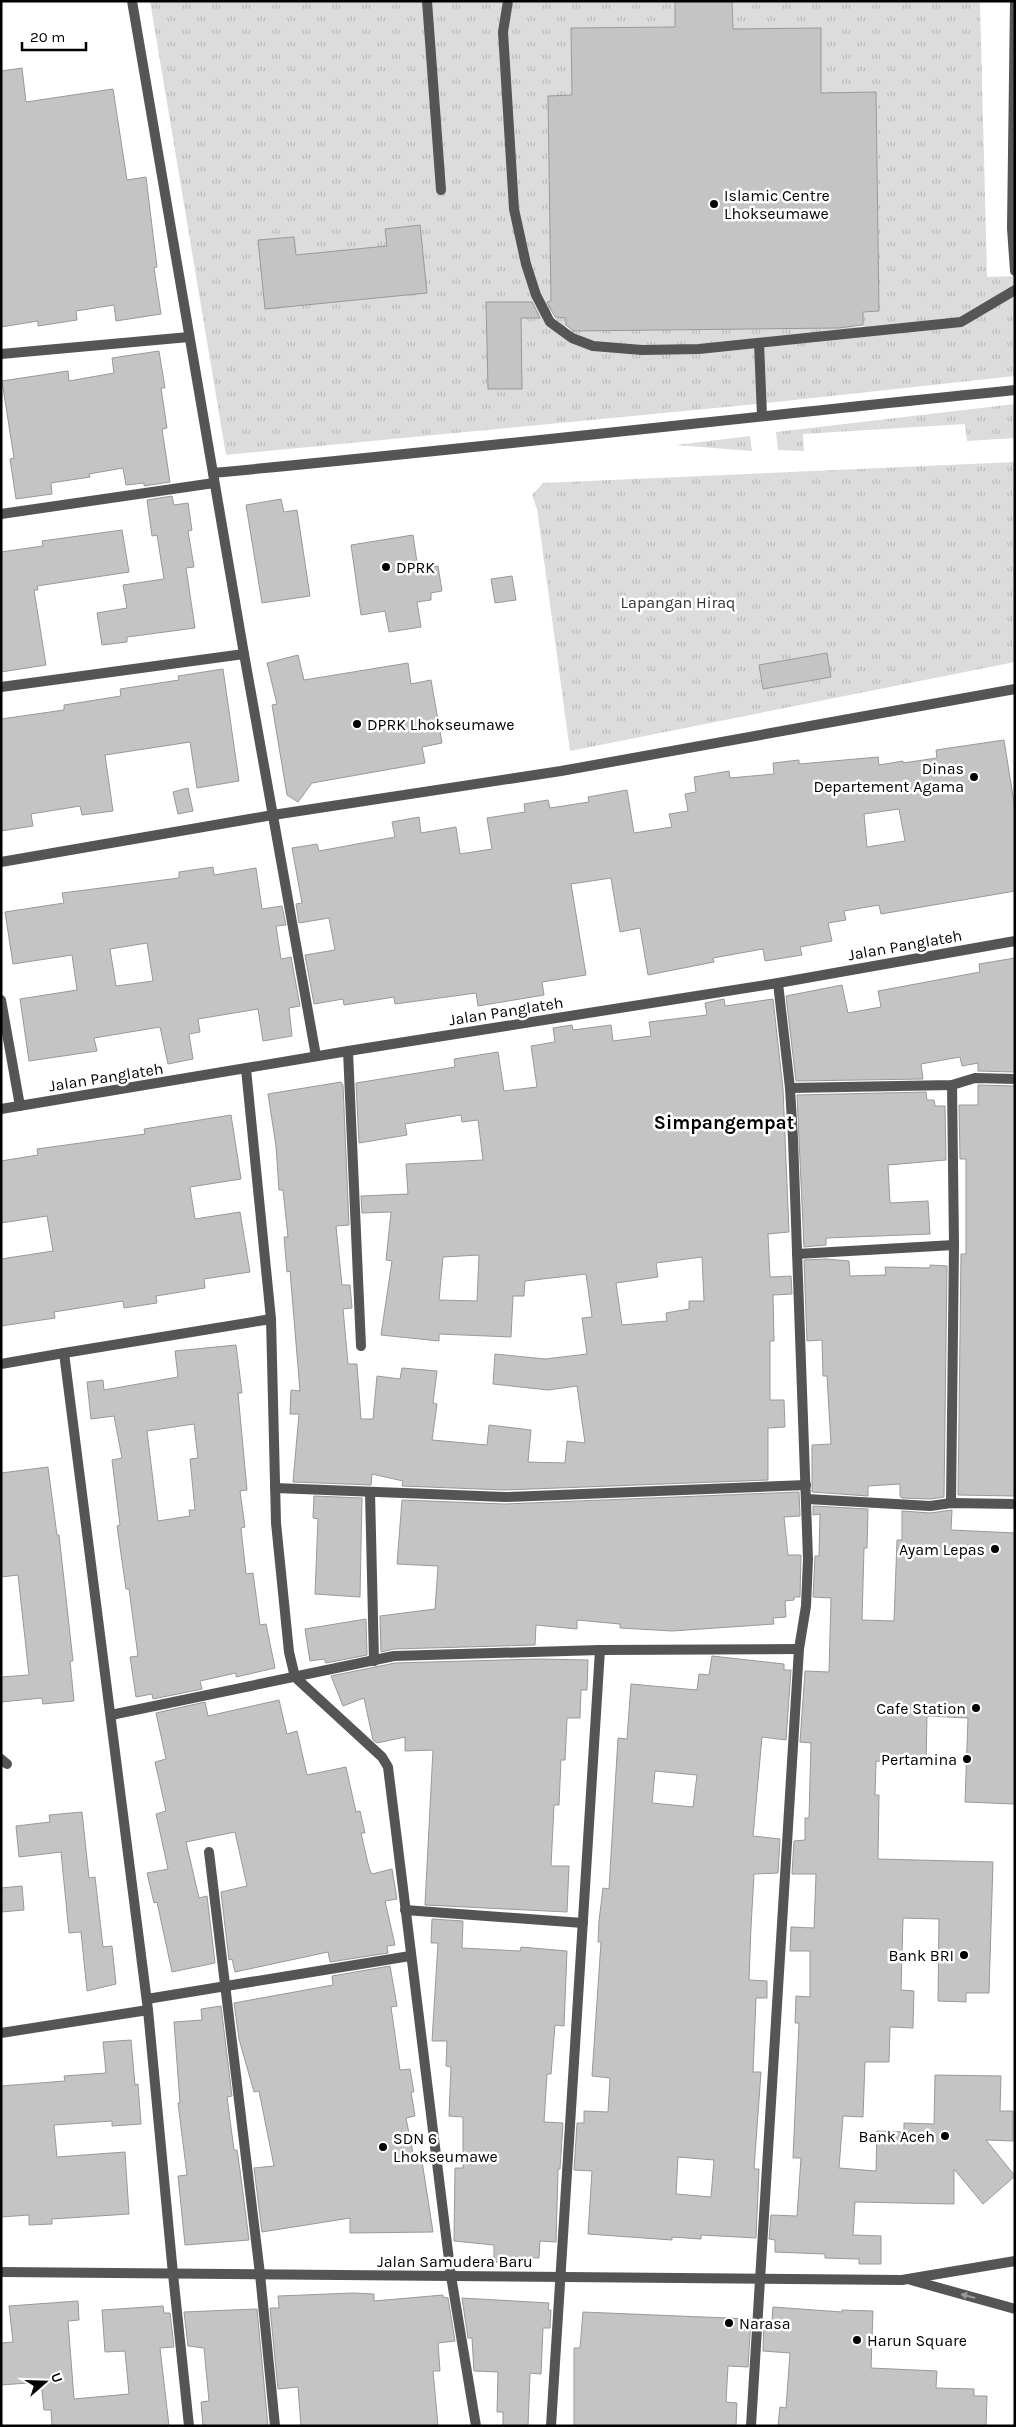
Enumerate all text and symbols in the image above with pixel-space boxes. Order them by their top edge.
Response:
scale bar [22,20,86,52]
text: 20 m [30,28,65,46]
place label: Islamic Centre Lhokseumawe [724,186,830,223]
marker: Islamic Centre Lhokseumawe [708,198,720,210]
place label: DPRK [396,558,435,577]
marker: DPRK [380,561,392,573]
park label: Lapangan Hiraq [621,593,735,612]
place label: DPRK Lhokseumawe [367,715,515,734]
marker: DPRK Lhokseumawe [351,718,363,730]
place label: Dinas Departement Agama [814,759,964,796]
marker: Dinas Departement Agama [968,771,980,783]
street label: Jalan Panglateh [846,926,964,964]
street label: Jalan Panglateh [447,993,565,1029]
street label: Jalan Panglateh [47,1059,165,1095]
district label: Simpangempat [654,1112,794,1134]
place label: Ayam Lepas [899,1540,985,1559]
marker: Ayam Lepas [989,1543,1001,1555]
place label: Cafe Station [876,1699,966,1718]
marker: Cafe Station [970,1702,982,1714]
place label: Pertamina [881,1750,957,1769]
marker: Pertamina [961,1753,973,1765]
place label: Bank BRI [889,1946,954,1965]
marker: Bank BRI [958,1949,970,1961]
place label: Bank Aceh [858,2127,935,2146]
place label: SDN 6 Lhokseumawe [393,2129,498,2166]
marker: Bank Aceh [939,2130,951,2142]
marker: SDN 6 Lhokseumawe [377,2141,389,2153]
street label: Jalan Samudera Baru [377,2252,533,2271]
one-way arrow [960,2292,975,2300]
place label: Narasa [739,2314,791,2333]
marker: Narasa [723,2317,735,2329]
place label: Harun Square [867,2331,967,2350]
marker: Harun Square [851,2334,863,2346]
north arrow [20,2357,70,2407]
text: U [47,2370,66,2385]

